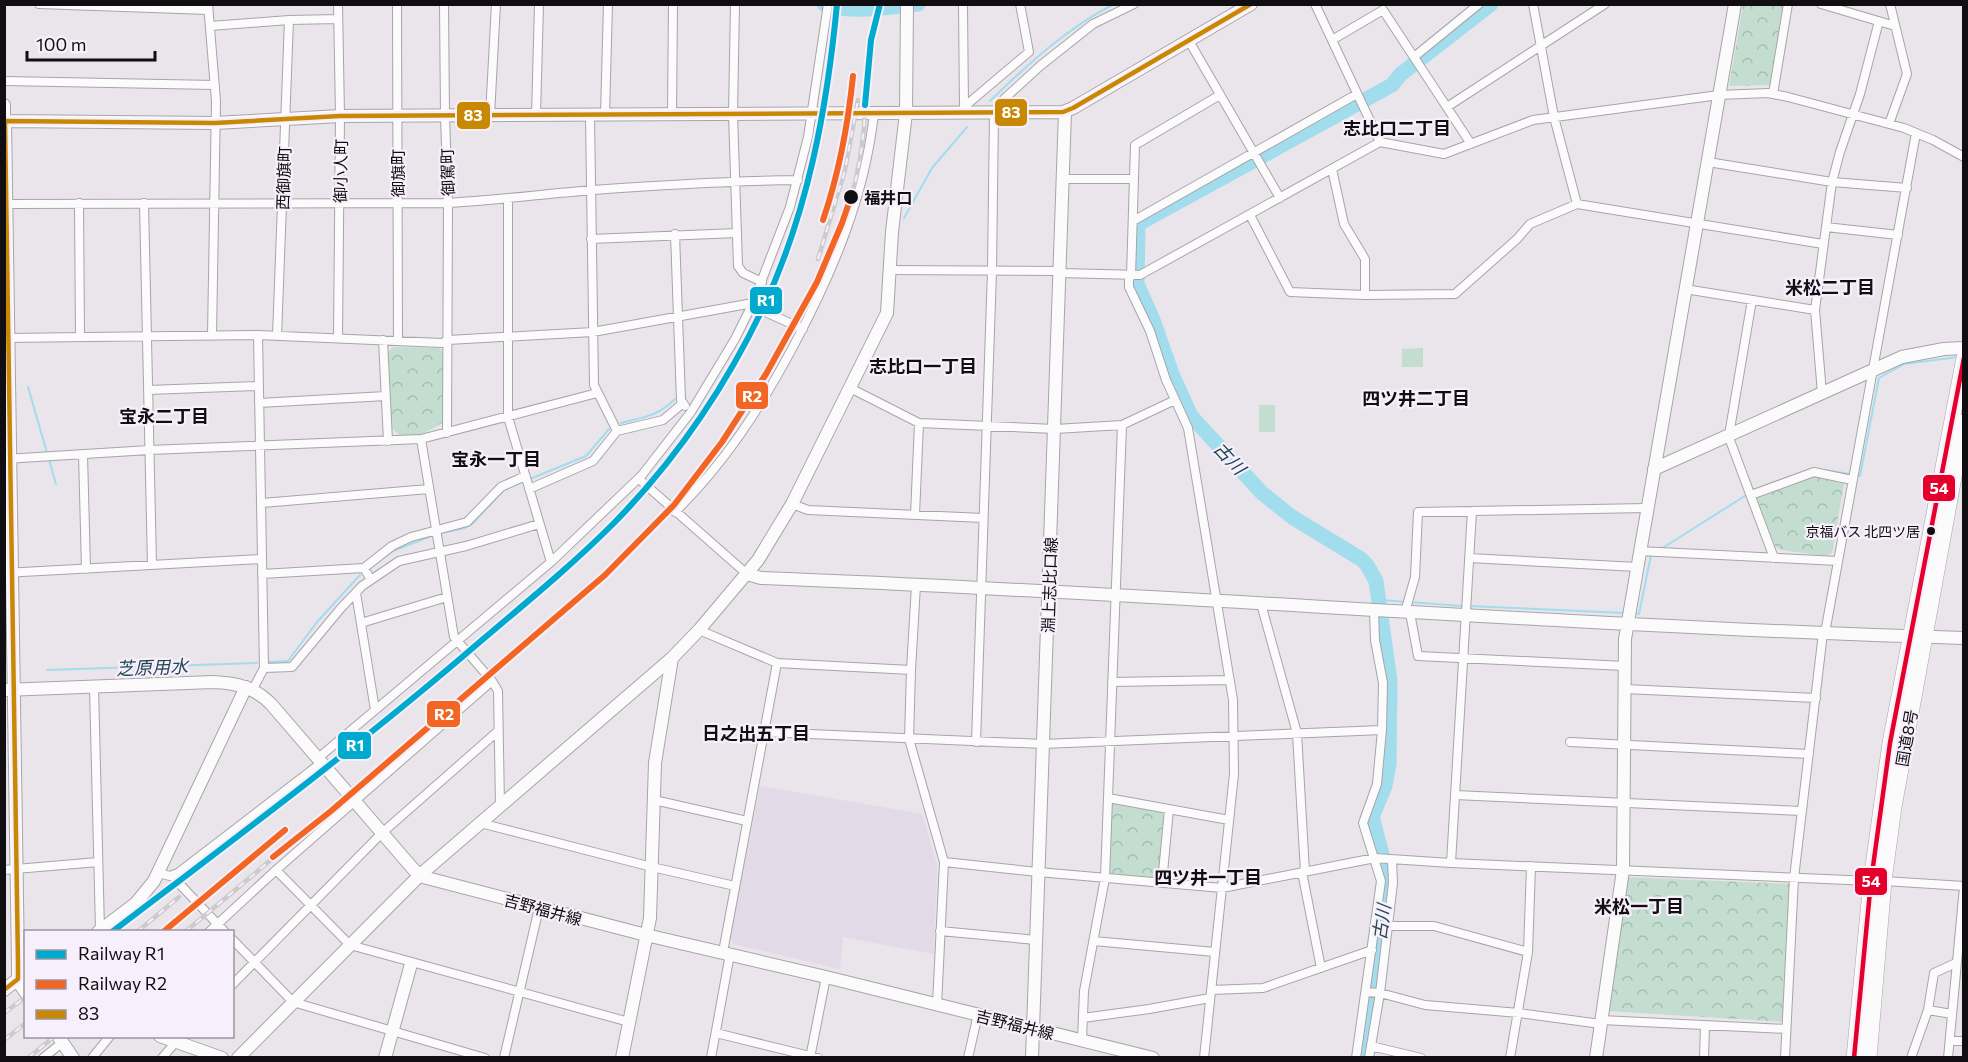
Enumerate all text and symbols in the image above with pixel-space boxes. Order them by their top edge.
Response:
scale bar [27,24,154,62]
text: 100 m [36,33,86,55]
line badge: 83 [994,98,1028,127]
line badge: 83 [456,101,491,130]
text: 83 [1001,102,1021,121]
text: 83 [463,105,483,124]
district label: 志比口二丁目 [1343,117,1451,139]
street label: 御小人町 [330,139,350,203]
street label: 西御旗町 [272,146,294,210]
street label: 御駕町 [437,148,457,196]
street label: 御旗町 [388,149,407,197]
marker: 福井口 [842,188,860,206]
place label: 福井口 [864,188,912,207]
district label: 米松二丁目 [1785,276,1875,298]
line badge: R1 [749,286,783,315]
text: R1 [757,290,775,309]
district label: 志比口一丁目 [869,355,977,377]
line badge: R2 [735,381,769,410]
text: R2 [742,386,762,405]
district label: 四ツ井二丁目 [1362,387,1470,409]
district label: 宝永二丁目 [119,405,209,427]
water label: 古川 [1210,437,1252,480]
district label: 宝永一丁目 [451,448,541,470]
line badge: 54 [1922,474,1956,502]
text: 54 [1929,478,1949,497]
place label: 京福バス 北四ツ居 [1805,523,1920,540]
marker: 京福バス 北四ツ居 [1925,525,1937,537]
street label: 淵上志比口線 [1038,537,1060,633]
water label: 芝原用水 [116,655,190,679]
line badge: R2 [426,700,461,728]
text: R2 [434,704,454,723]
street label: 国道8号 [1892,708,1920,768]
district label: 日之出五丁目 [702,722,810,744]
line badge: R1 [337,731,372,760]
text: R1 [346,735,364,754]
district label: 四ツ井一丁目 [1154,866,1262,888]
line badge: 54 [1854,867,1888,896]
text: 54 [1861,871,1881,890]
street label: 吉野福井線 [502,889,584,929]
district label: 米松一丁目 [1594,895,1684,917]
water label: 古川 [1368,901,1395,941]
legend [24,930,234,1038]
text: Railway R1 [78,942,165,964]
text: Railway R2 [78,972,167,994]
text: 83 [78,1002,99,1024]
street label: 吉野福井線 [974,1005,1056,1043]

